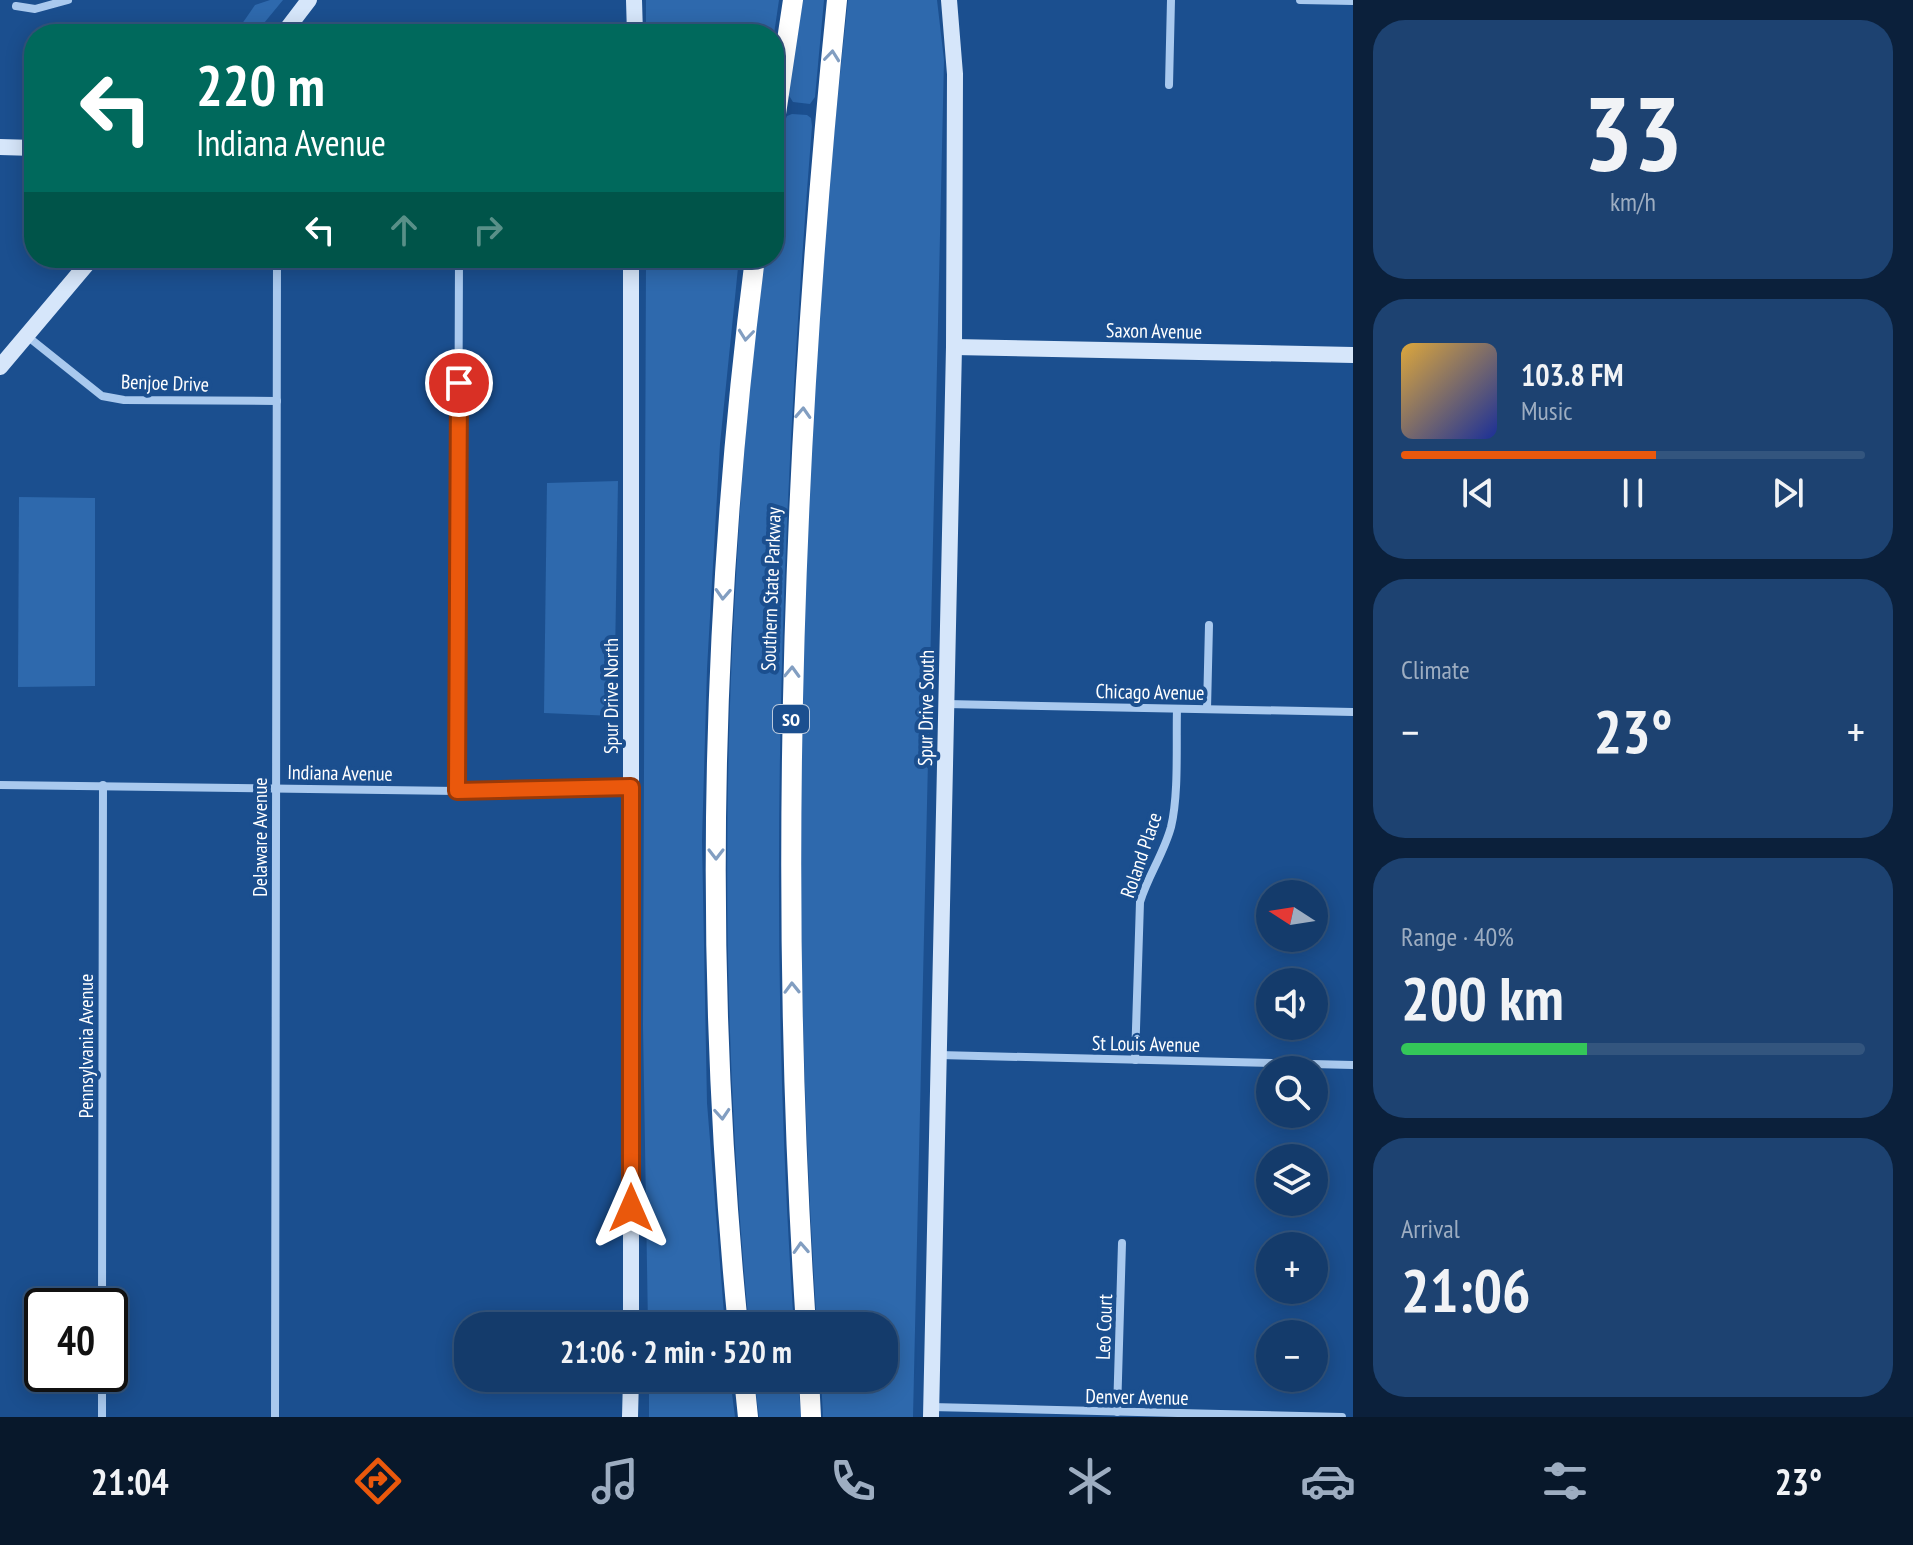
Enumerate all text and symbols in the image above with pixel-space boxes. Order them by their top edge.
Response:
text: 220 m [196,49,325,121]
one-way arrow [823,49,840,62]
icon: left [64,56,168,160]
text: 33 [1583,65,1683,200]
text: Indiana Avenue [196,119,386,166]
text: km/h [1610,185,1656,218]
icon: left [298,208,342,252]
icon: ahead [382,208,426,252]
icon: right [466,208,510,252]
street label: Saxon Avenue [1106,317,1202,345]
one-way arrow [737,329,754,342]
pin [425,349,493,417]
text: 103.8 FM [1521,355,1623,394]
icon: arrive [437,361,481,405]
street label: Benjoe Drive [120,368,210,398]
text: Music [1521,394,1573,427]
one-way arrow [795,406,812,419]
icon: previous [1456,471,1500,515]
icon: pause [1611,471,1655,515]
icon: next [1766,471,1810,515]
street label: Southern State Parkway [755,506,787,671]
one-way arrow [715,588,732,601]
street label: Spur Drive North [598,638,624,754]
street label: Spur Drive South [912,650,940,766]
text: Climate [1401,653,1470,686]
one-way arrow [784,665,801,678]
street label: Chicago Avenue [1095,678,1205,706]
text: 23° [1593,692,1673,770]
text: − [1401,703,1419,760]
text: + [1847,703,1865,760]
road number: SO [773,705,809,733]
street label: Indiana Avenue [287,759,393,787]
street label: Delaware Avenue [247,777,273,897]
street label: Roland Place [1114,809,1168,901]
one-way arrow [707,848,725,861]
north arrow [1256,880,1328,952]
map controls [1256,880,1328,1392]
text: Range · 40% [1401,920,1514,953]
text: 200 km [1401,959,1564,1037]
button: sound [1256,968,1328,1040]
street label: Pennsylvania Avenue [73,974,99,1118]
one-way arrow [783,981,800,994]
street label: St Louis Avenue [1092,1030,1200,1058]
button: search [1256,1056,1328,1128]
one-way arrow [713,1108,730,1121]
button: layers [1256,1144,1328,1216]
position arrow [589,1166,673,1250]
text: Arrival [1401,1212,1460,1245]
button: + [1256,1232,1328,1304]
one-way arrow [793,1241,810,1254]
text: 21:06 [1401,1251,1531,1329]
speed limit sign: 40 [24,1288,128,1392]
street label: Leo Court [1090,1293,1118,1360]
button: − [1256,1320,1328,1392]
text: 21:06 · 2 min · 520 m [560,1332,792,1371]
street label: Denver Avenue [1085,1383,1189,1411]
icon: directions [350,1453,406,1509]
icon: music [587,1453,643,1509]
icon: phone [825,1453,881,1509]
icon: climate [1062,1453,1118,1509]
icon: car [1300,1453,1356,1509]
icon: filters [1537,1453,1593,1509]
text: 21:04 [91,1458,169,1505]
text: 23° [1775,1458,1822,1505]

